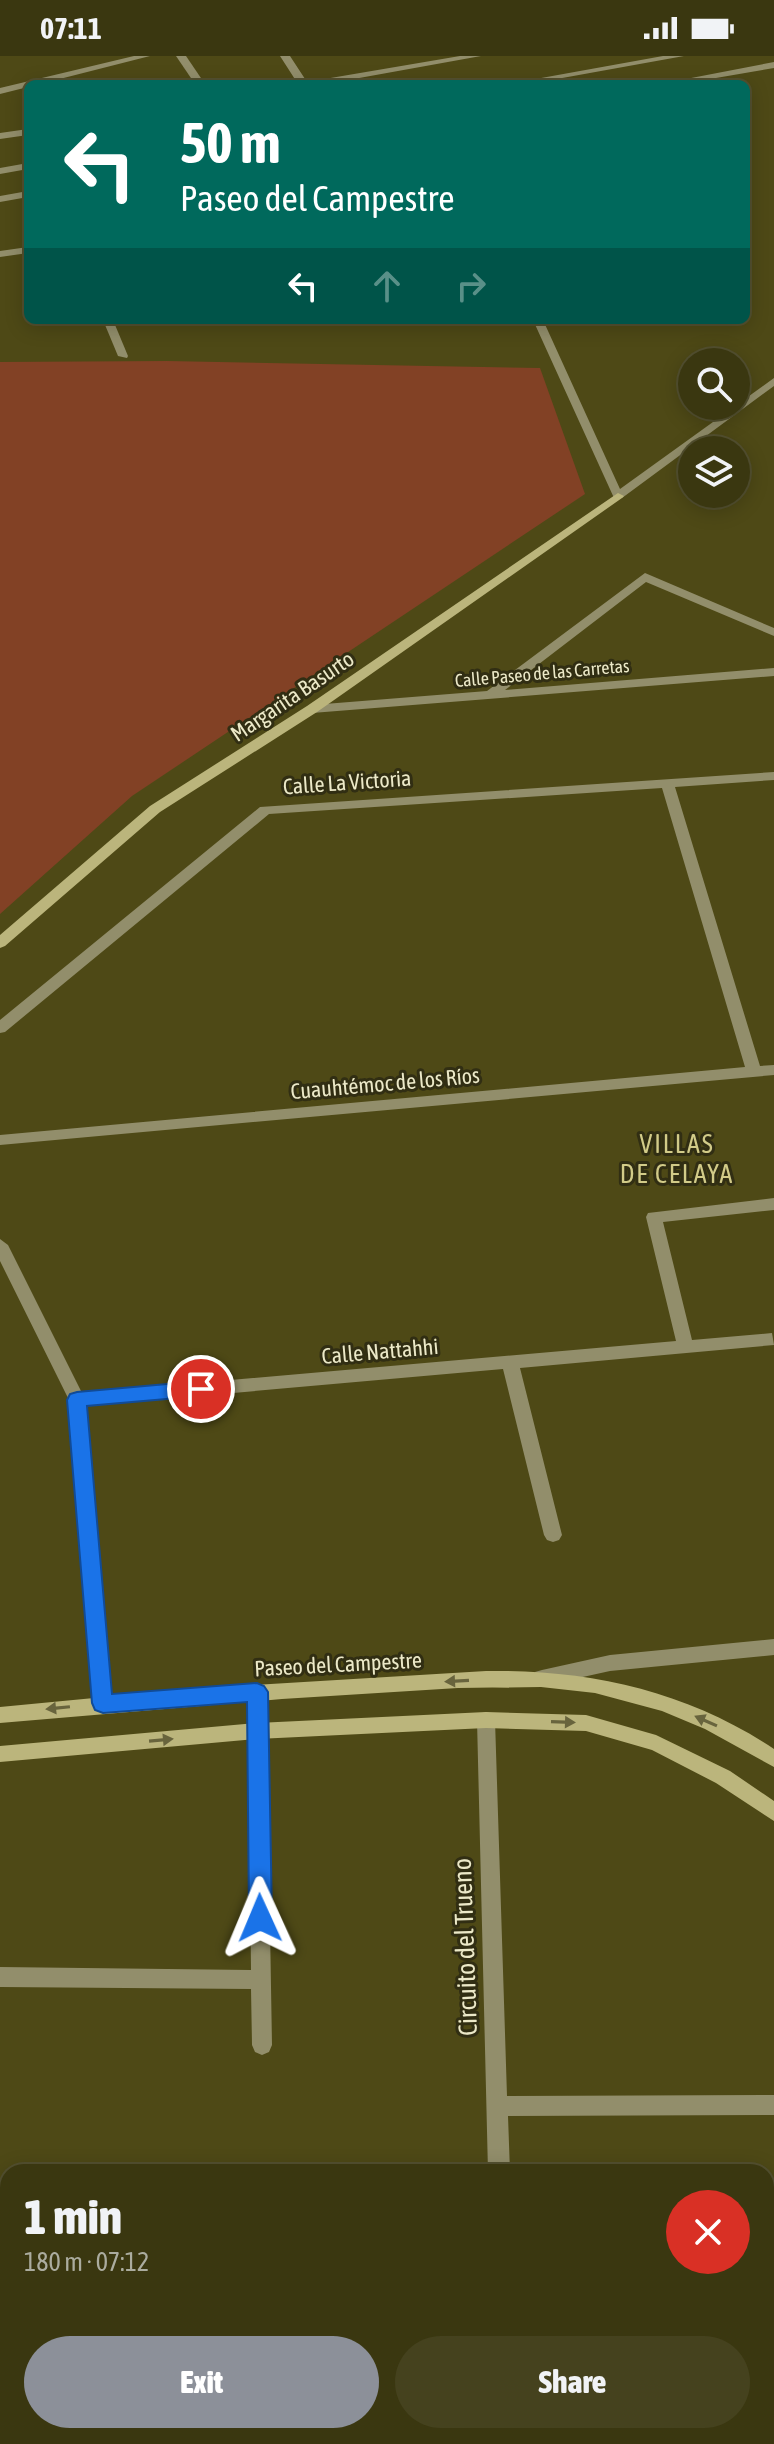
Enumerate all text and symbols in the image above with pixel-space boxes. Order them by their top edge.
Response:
text: 07:11 [40,11,102,45]
text: 50 m [180,111,281,175]
icon: left [48,112,152,216]
text: Paseo del Campestre [180,177,455,219]
icon: left [281,264,325,308]
icon: ahead [365,264,409,308]
icon: right [449,264,493,308]
map controls [678,348,750,508]
button: search [678,348,750,420]
button: layers [678,436,750,508]
street label: Margarita Basurto [225,645,359,747]
street label: Calle Paseo de las Carretas [454,655,630,691]
street label: Calle La Victoria [282,765,412,799]
street label: Cuauhtémoc de los Ríos [289,1062,481,1104]
district label: VILLAS DE CELAYA [620,1129,734,1189]
street label: Calle Nattahhi [321,1333,439,1369]
pin [167,1355,235,1423]
icon: arrive [179,1367,223,1411]
street label: Paseo del Campestre [254,1647,422,1681]
one-way arrow [444,1675,469,1688]
one-way arrow [45,1702,70,1715]
one-way arrow [551,1715,576,1728]
one-way arrow [694,1715,718,1728]
one-way arrow [149,1733,174,1746]
street label: Circuito del Trueno [447,1858,483,2036]
position arrow [218,1876,302,1960]
text: 1 min [24,2189,122,2244]
button: close [666,2190,750,2274]
text: 180 m · 07:12 [24,2247,149,2277]
button: Exit [24,2336,379,2428]
button: Share [395,2336,750,2428]

